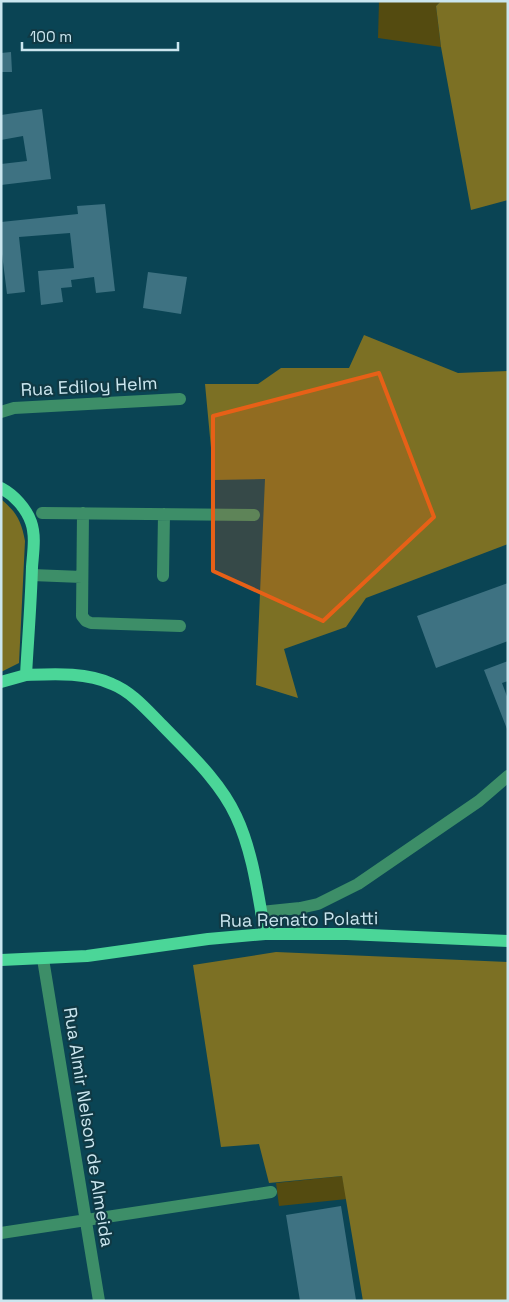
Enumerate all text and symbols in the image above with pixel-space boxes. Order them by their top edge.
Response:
scale bar [22,20,179,52]
text: 100 m [30,27,72,46]
street label: Rua Ediloy Helm [20,371,158,401]
street label: Rua Renato Polatti [219,906,379,932]
street label: Rua Almir Nelson de Almeida [59,1006,119,1248]

